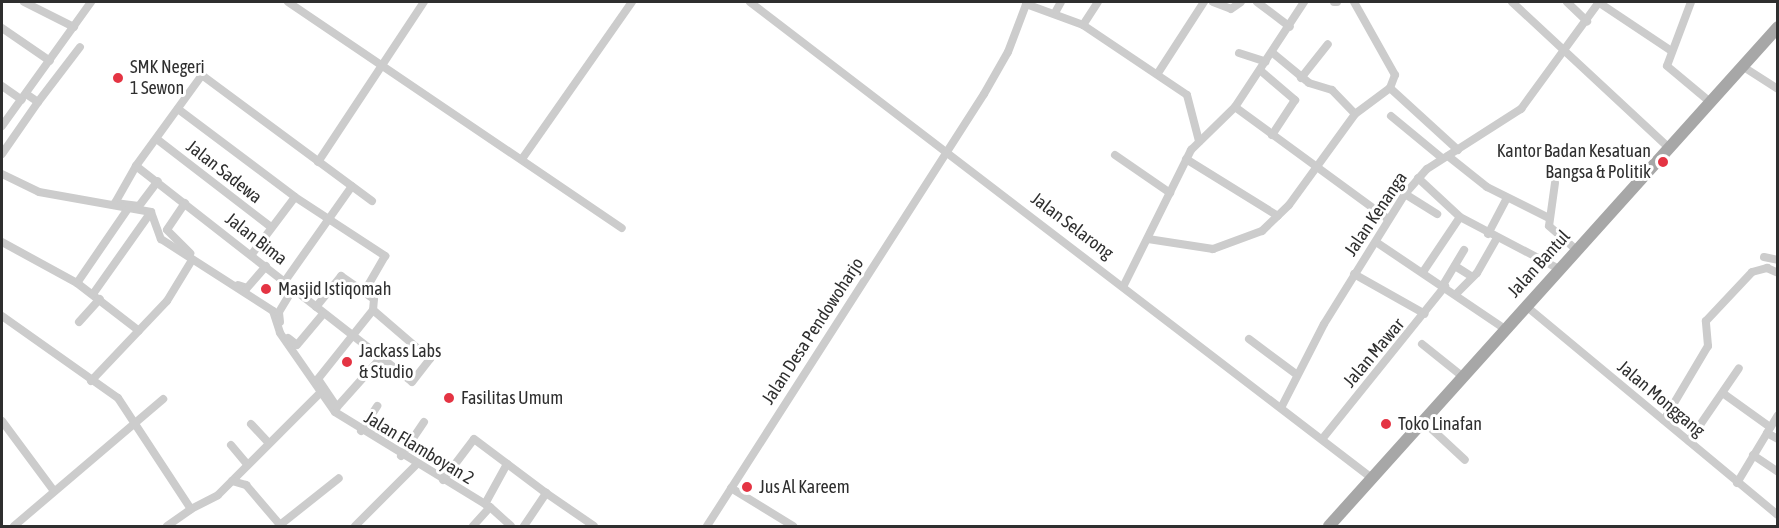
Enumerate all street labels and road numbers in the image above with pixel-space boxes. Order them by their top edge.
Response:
street label: Jalan Sadewa [182,136,266,208]
street label: Jalan Kenanga [1340,168,1412,260]
street label: Jalan Selarong [1027,188,1117,264]
street label: Jalan Bima [221,208,291,270]
street label: Jalan Bantul [1503,226,1575,302]
street label: Jalan Desa Pendowoharjo [758,254,868,408]
street label: Jalan Mawar [1339,314,1409,392]
street label: Jalan Monggang [1613,356,1709,442]
street label: Jalan Flamboyan 2 [360,407,478,489]

